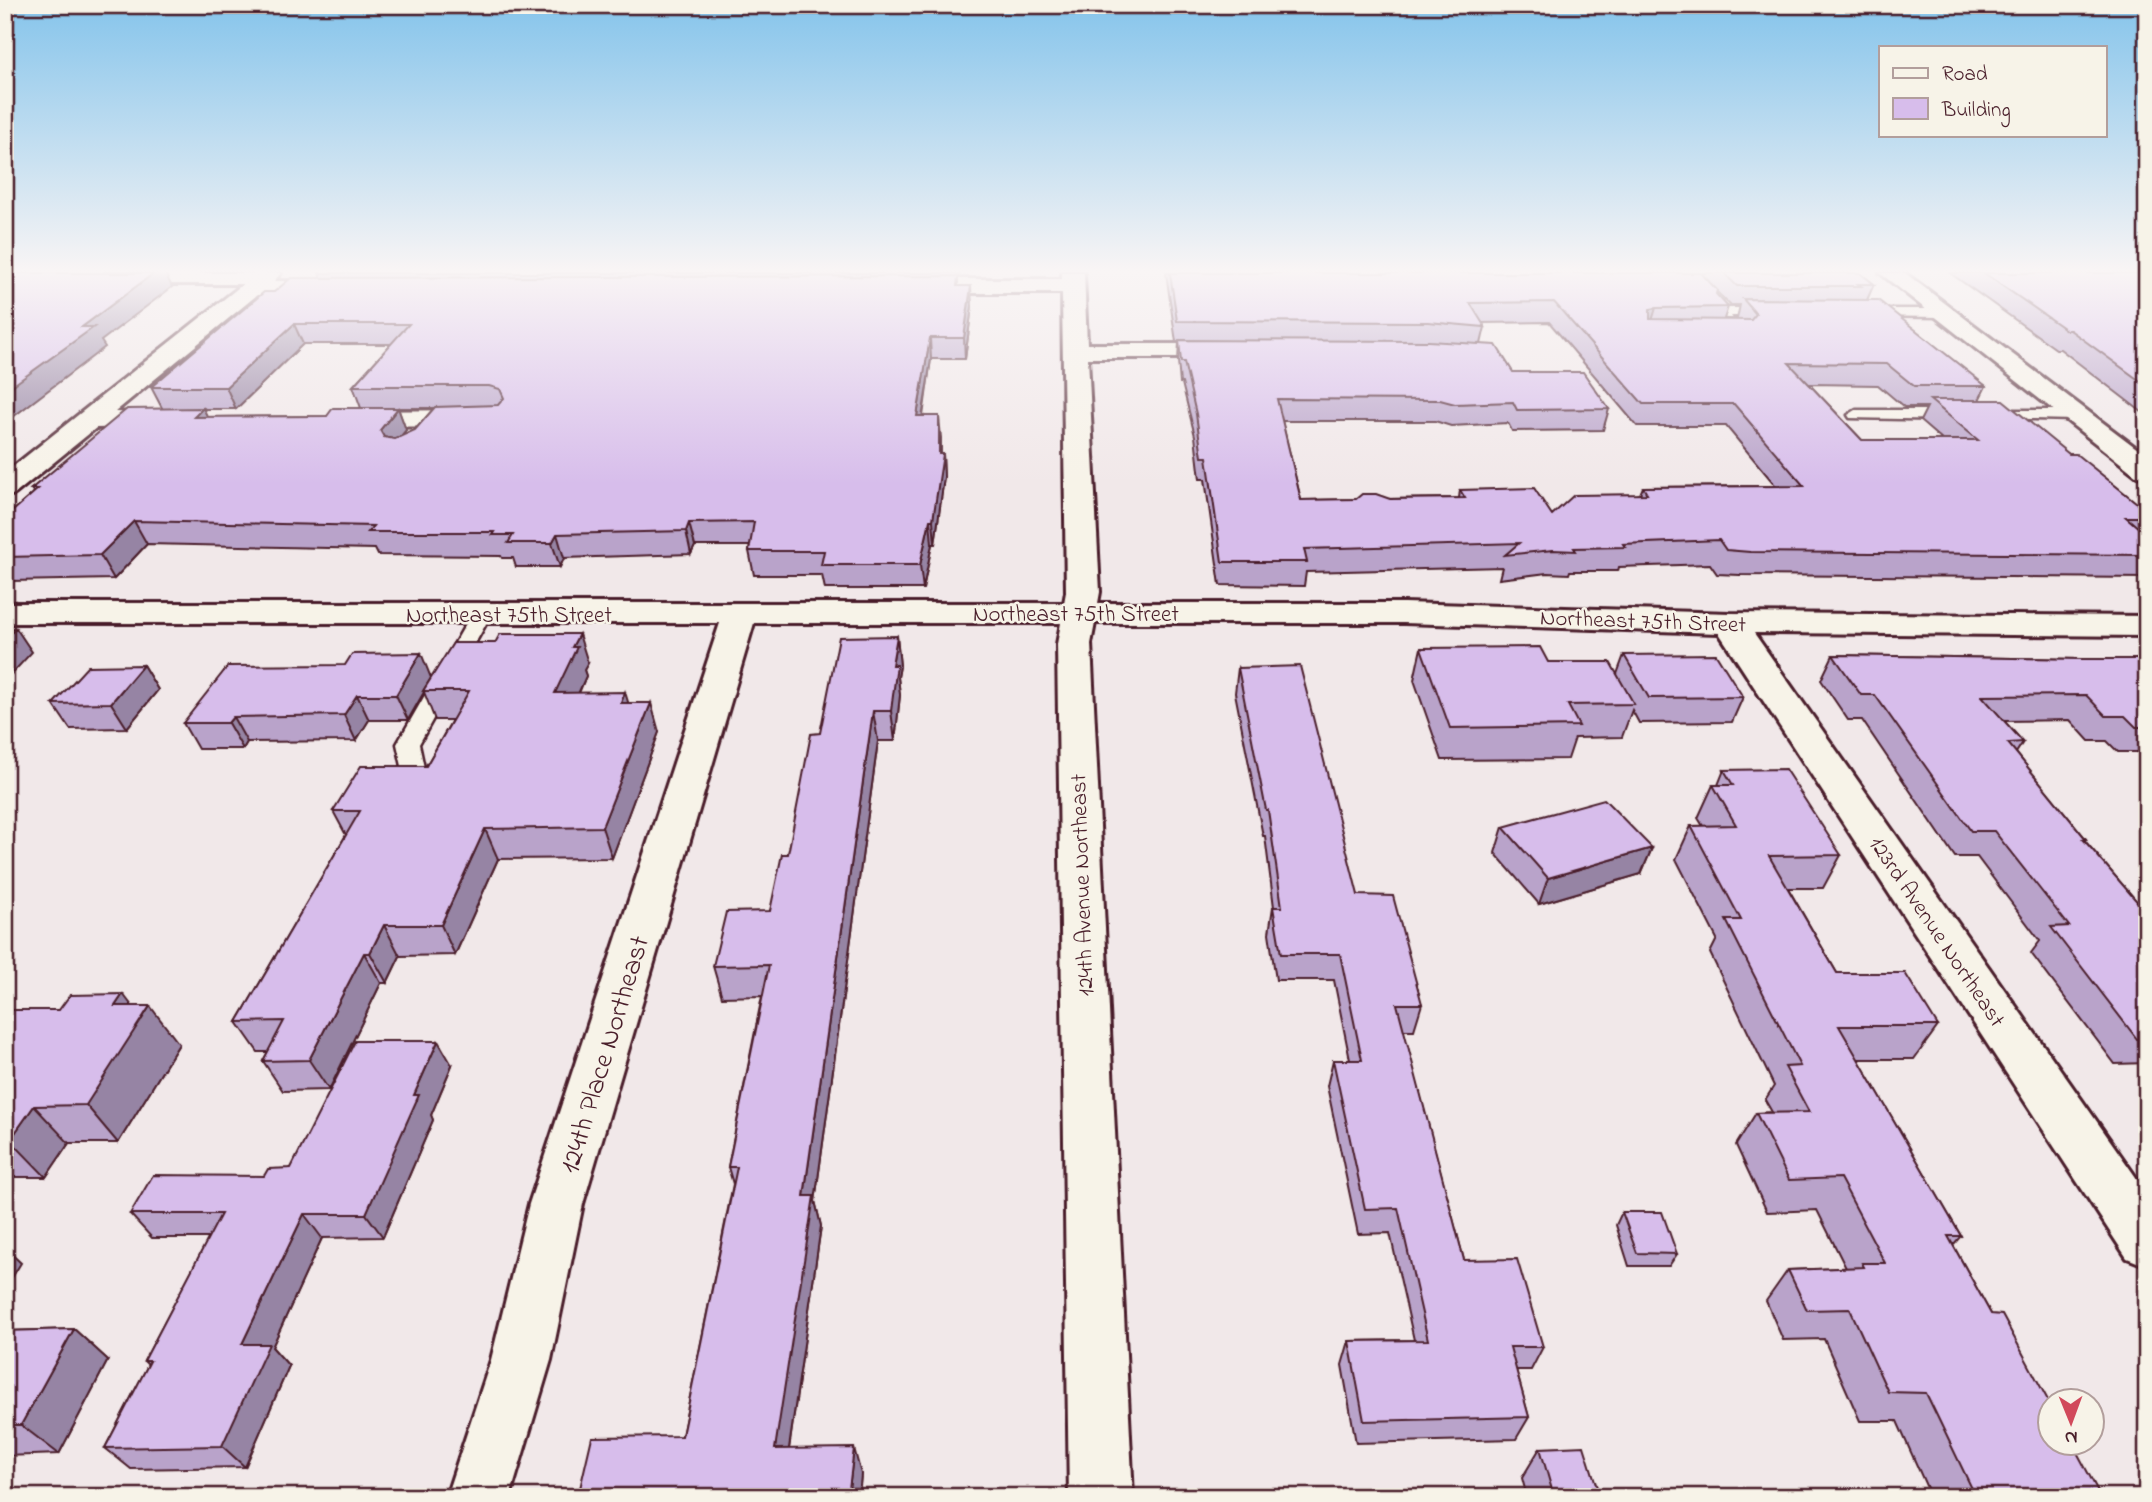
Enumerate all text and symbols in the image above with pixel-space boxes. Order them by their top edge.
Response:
legend [1879,46,2106,136]
text: Road [1942,60,1988,90]
text: Building [1941,96,2011,128]
street label: Northeast 75th Street [973,599,1179,632]
street label: Northeast 75th Street [406,600,612,633]
street label: Northeast 75th Street [1539,602,1747,643]
street label: 124th Avenue Northeast [1063,773,1104,997]
street label: 123rd Avenue Northeast [1860,830,2012,1035]
street label: 124th Place Northeast [551,931,662,1179]
north arrow [2036,1386,2106,1456]
text: N [2064,1423,2078,1450]

